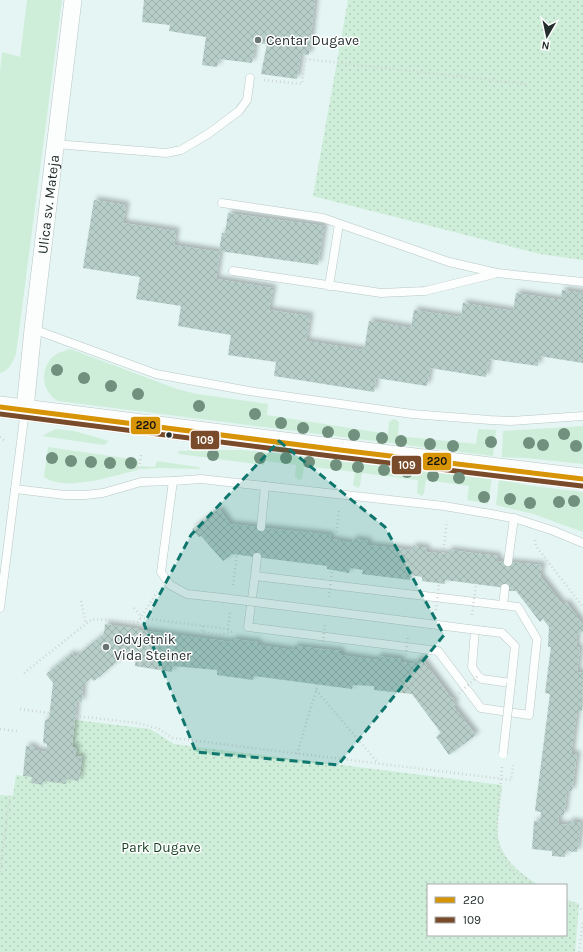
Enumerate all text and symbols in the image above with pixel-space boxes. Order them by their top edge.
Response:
north arrow [527,16,567,56]
place label: Centar Dugave [266,32,359,49]
marker: Centar Dugave [253,35,263,45]
text: N [541,38,550,52]
street label: Ulica sv. Mateja [34,154,63,255]
line badge: 220 [130,416,161,435]
text: 220 [136,419,156,432]
unlabelled marker [164,430,174,440]
line badge: 109 [190,430,220,450]
text: 109 [196,434,214,447]
line badge: 220 [422,452,452,471]
line badge: 109 [391,455,422,475]
text: 220 [427,455,447,468]
text: 109 [398,459,416,472]
place label: Odvjetnik Vida Steiner [114,631,192,664]
marker: Odvjetnik Vida Steiner [101,642,111,652]
park label: Park Dugave [121,839,201,856]
legend [427,884,567,936]
text: 220 [463,893,484,907]
text: 109 [463,913,481,927]

